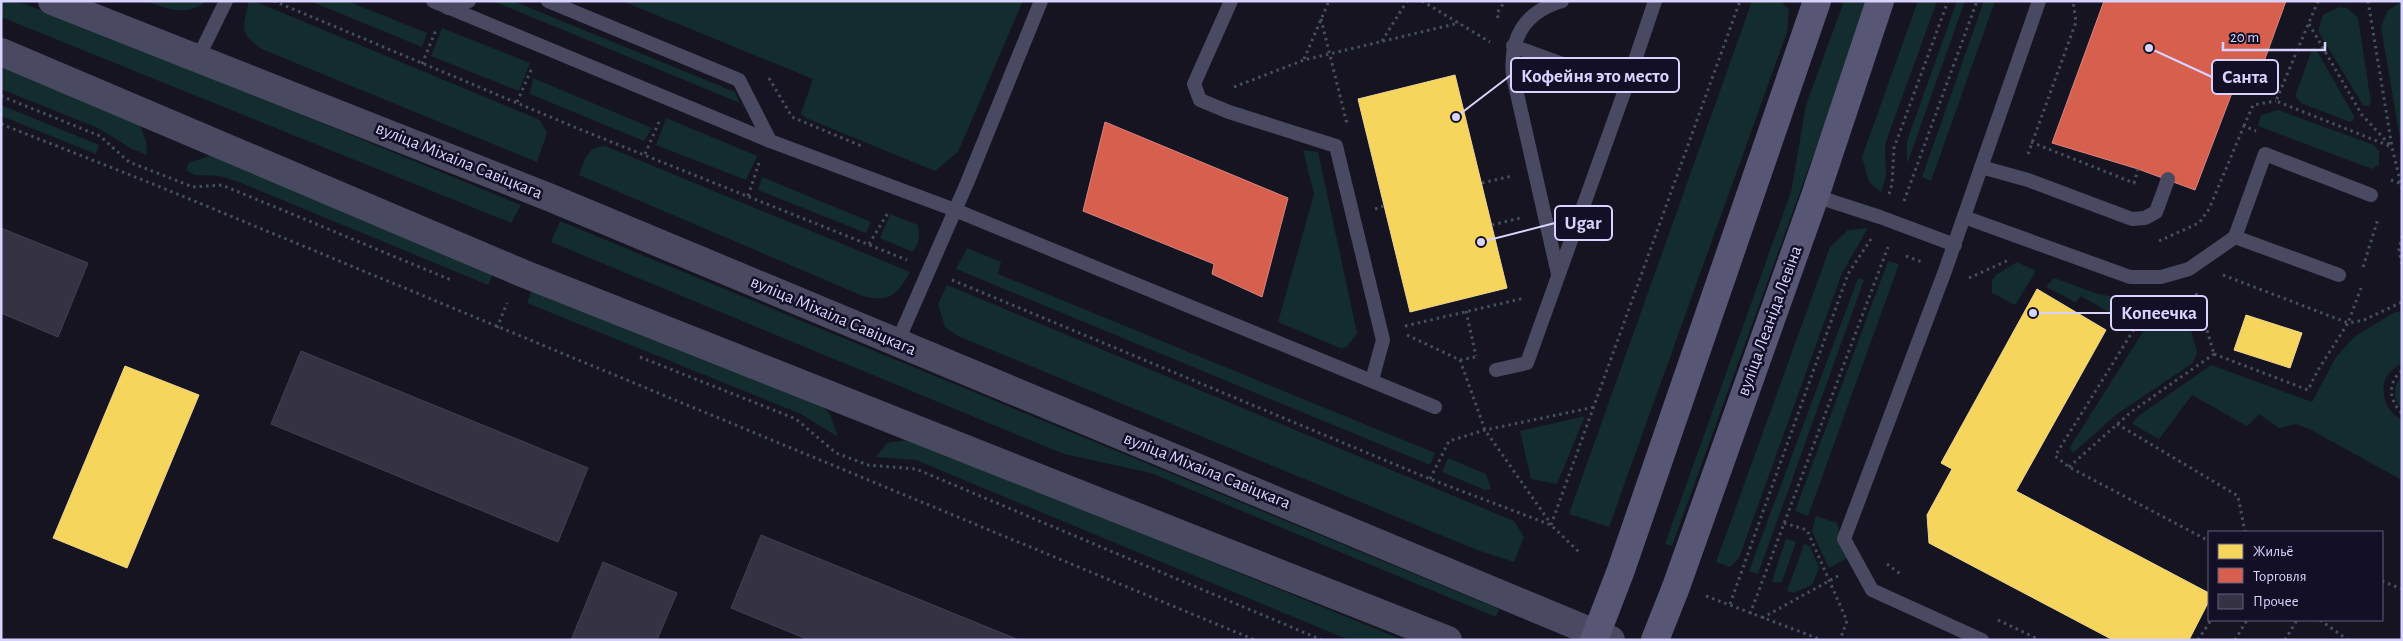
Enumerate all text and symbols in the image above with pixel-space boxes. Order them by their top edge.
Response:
scale bar [2223,20,2326,52]
text: 20 m [2230,30,2259,45]
callout: Кофейня это место [1511,58,1679,92]
callout: Санта [2212,60,2278,94]
text: Кофейня это место [1521,67,1669,86]
text: Санта [2222,68,2268,87]
street label: вуліца Міхаіла Савіцкага [373,119,545,203]
callout: Ugar [1555,206,1612,240]
text: Ugar [1564,214,1602,233]
street label: вуліца Леаніда Левіна [1734,243,1806,399]
street label: вуліца Міхаіла Савіцкага [748,273,918,359]
callout: Копеечка [2111,296,2207,330]
text: Копеечка [2121,304,2197,323]
street label: вуліца Міхаіла Савіцкага [1121,429,1293,513]
legend [2208,531,2383,621]
text: Жильё [2253,544,2293,559]
text: Торговля [2253,569,2307,584]
text: Прочее [2253,594,2299,609]

